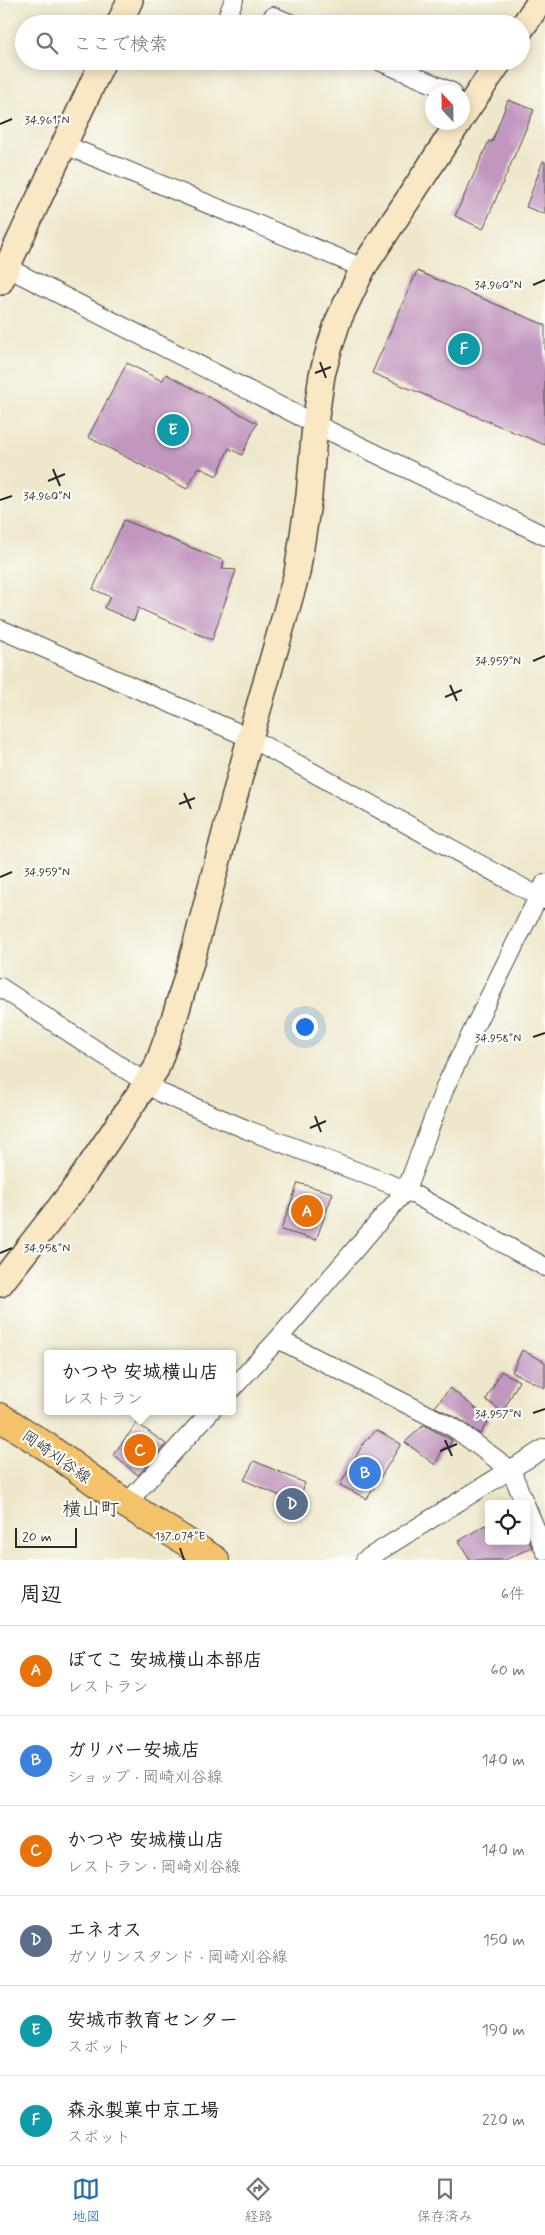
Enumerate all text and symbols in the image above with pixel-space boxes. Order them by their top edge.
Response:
search box [15,15,530,70]
icon: search [33,29,61,57]
text: ここで検索 [73,32,168,57]
north arrow [425,85,470,130]
text: 34.961°N [25,113,69,129]
text: 34.960°N [474,278,522,294]
pin: F [448,330,480,368]
pin: E [157,411,189,449]
text: 34.960°N [23,489,71,505]
text: 34.959°N [475,654,521,670]
text: 34.959°N [24,865,70,881]
your location [292,1014,318,1040]
text: 34.958°N [475,1031,521,1047]
pin: A [291,1192,323,1230]
text: 34.958°N [24,1241,70,1257]
popup [44,1350,236,1415]
text: かつや 安城横山店 [61,1360,219,1385]
text: レストラン [61,1389,143,1410]
text: 34.957°N [475,1407,521,1423]
street label: 岡崎刈谷線 [17,1426,95,1489]
pin: C [124,1431,156,1469]
pin: B [349,1454,381,1492]
pin: D [276,1485,308,1523]
district label: 横山町 [62,1497,120,1522]
map controls [485,1500,530,1545]
button: locate [485,1500,530,1545]
scale bar [15,1525,78,1548]
text: 20 m [22,1528,52,1546]
text: 137.074°E [155,1529,205,1545]
text: 周辺 [20,1581,62,1609]
text: 6件 [501,1584,525,1605]
text: ぼてこ 安城横山本部店 [67,1648,262,1673]
text: A [31,1660,41,1681]
text: 60 m [491,1660,525,1681]
text: レストラン [67,1677,148,1698]
text: ガリバー安城店 [67,1738,200,1763]
text: B [31,1750,41,1771]
text: 140 m [481,1750,525,1771]
text: ショップ · 岡崎刈谷線 [67,1767,223,1788]
text: かつや 安城横山店 [67,1828,224,1853]
text: C [30,1840,42,1861]
text: 140 m [481,1840,525,1861]
text: レストラン · 岡崎刈谷線 [67,1857,241,1878]
text: エネオス [67,1918,142,1943]
text: D [30,1930,42,1951]
text: 150 m [483,1930,525,1951]
text: ガソリンスタンド · 岡崎刈谷線 [67,1947,288,1968]
text: 安城市教育センター [67,2008,238,2033]
text: E [31,2020,41,2041]
text: 190 m [482,2020,525,2041]
text: スポット [67,2037,131,2058]
text: 森永製菓中京工場 [67,2098,219,2123]
text: F [32,2110,40,2131]
text: 220 m [482,2110,525,2131]
text: スポット [67,2127,131,2148]
tab: 地図 [72,2175,100,2226]
tab: 経路 [244,2175,272,2226]
tab: 保存済み [417,2175,473,2226]

